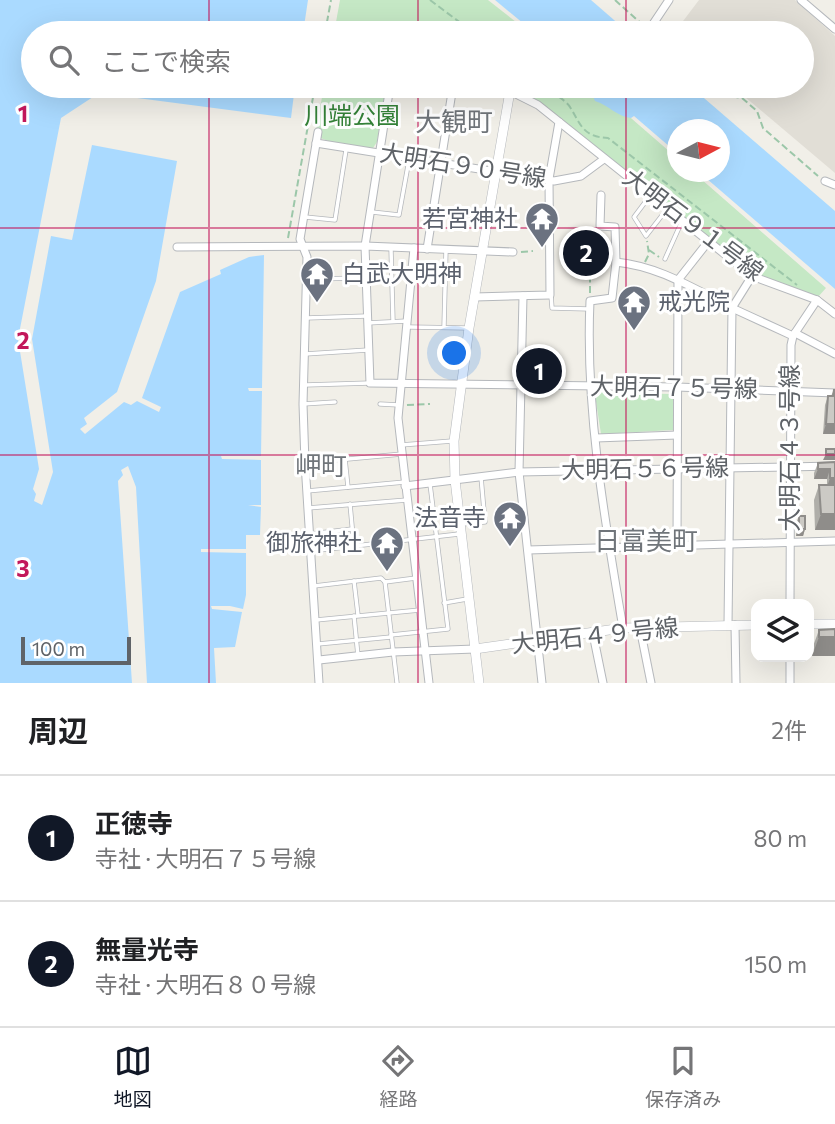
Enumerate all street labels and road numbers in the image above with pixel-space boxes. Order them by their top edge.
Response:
street label: 大明石９０号線 [378,137,548,192]
street label: 大明石９１号線 [618,162,770,286]
street label: 大明石４３号線 [774,364,803,532]
street label: 大明石７５号線 [590,371,758,402]
street label: 大明石５６号線 [561,452,729,483]
street label: 大明石４９号線 [510,611,680,658]

